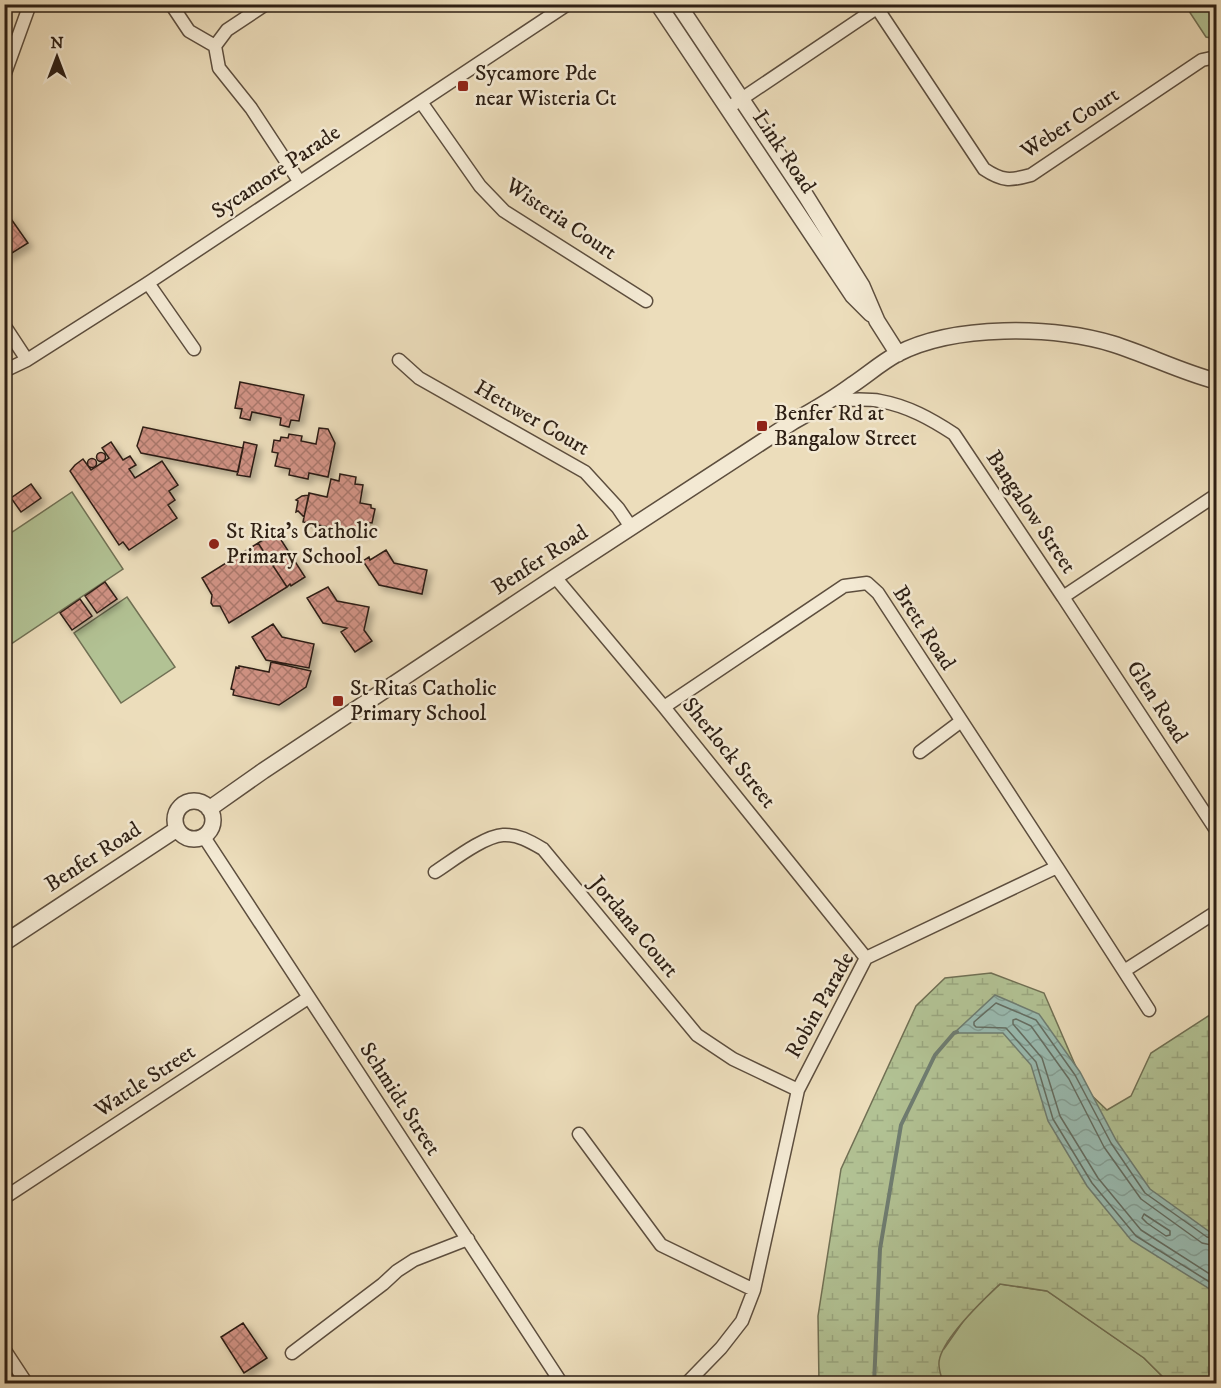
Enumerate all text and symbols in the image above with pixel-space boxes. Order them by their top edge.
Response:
north arrow [27,27,87,87]
text: N [50,33,64,53]
place label: Sycamore Pde near Wisteria Ct [475,60,617,112]
marker: Sycamore Pde near Wisteria Ct [456,79,470,93]
street label: Weber Court [1015,81,1124,165]
street label: Link Road [746,105,822,199]
street label: Sycamore Parade [207,119,345,225]
street label: Wisteria Court [499,171,622,266]
street label: Hettwer Court [470,374,594,462]
place label: Benfer Rd at Bangalow Street [774,400,917,452]
marker: Benfer Rd at Bangalow Street [755,419,769,433]
street label: Bangalow Street [980,445,1082,579]
place label: St Rita's Catholic Primary School [226,518,378,570]
street label: Benfer Road [487,519,593,601]
marker: St Rita's Catholic Primary School [207,537,221,551]
street label: Brett Road [887,581,961,675]
street label: Glen Road [1120,656,1194,748]
place label: St Ritas Catholic Primary School [350,675,497,727]
street label: Sherlock Street [676,692,782,814]
marker: St Ritas Catholic Primary School [331,694,345,708]
street label: Benfer Road [40,816,146,898]
street label: Jordana Court [582,869,684,983]
street label: Robin Parade [780,947,860,1063]
street label: Schmidt Street [353,1037,447,1161]
street label: Wattle Street [89,1038,200,1124]

